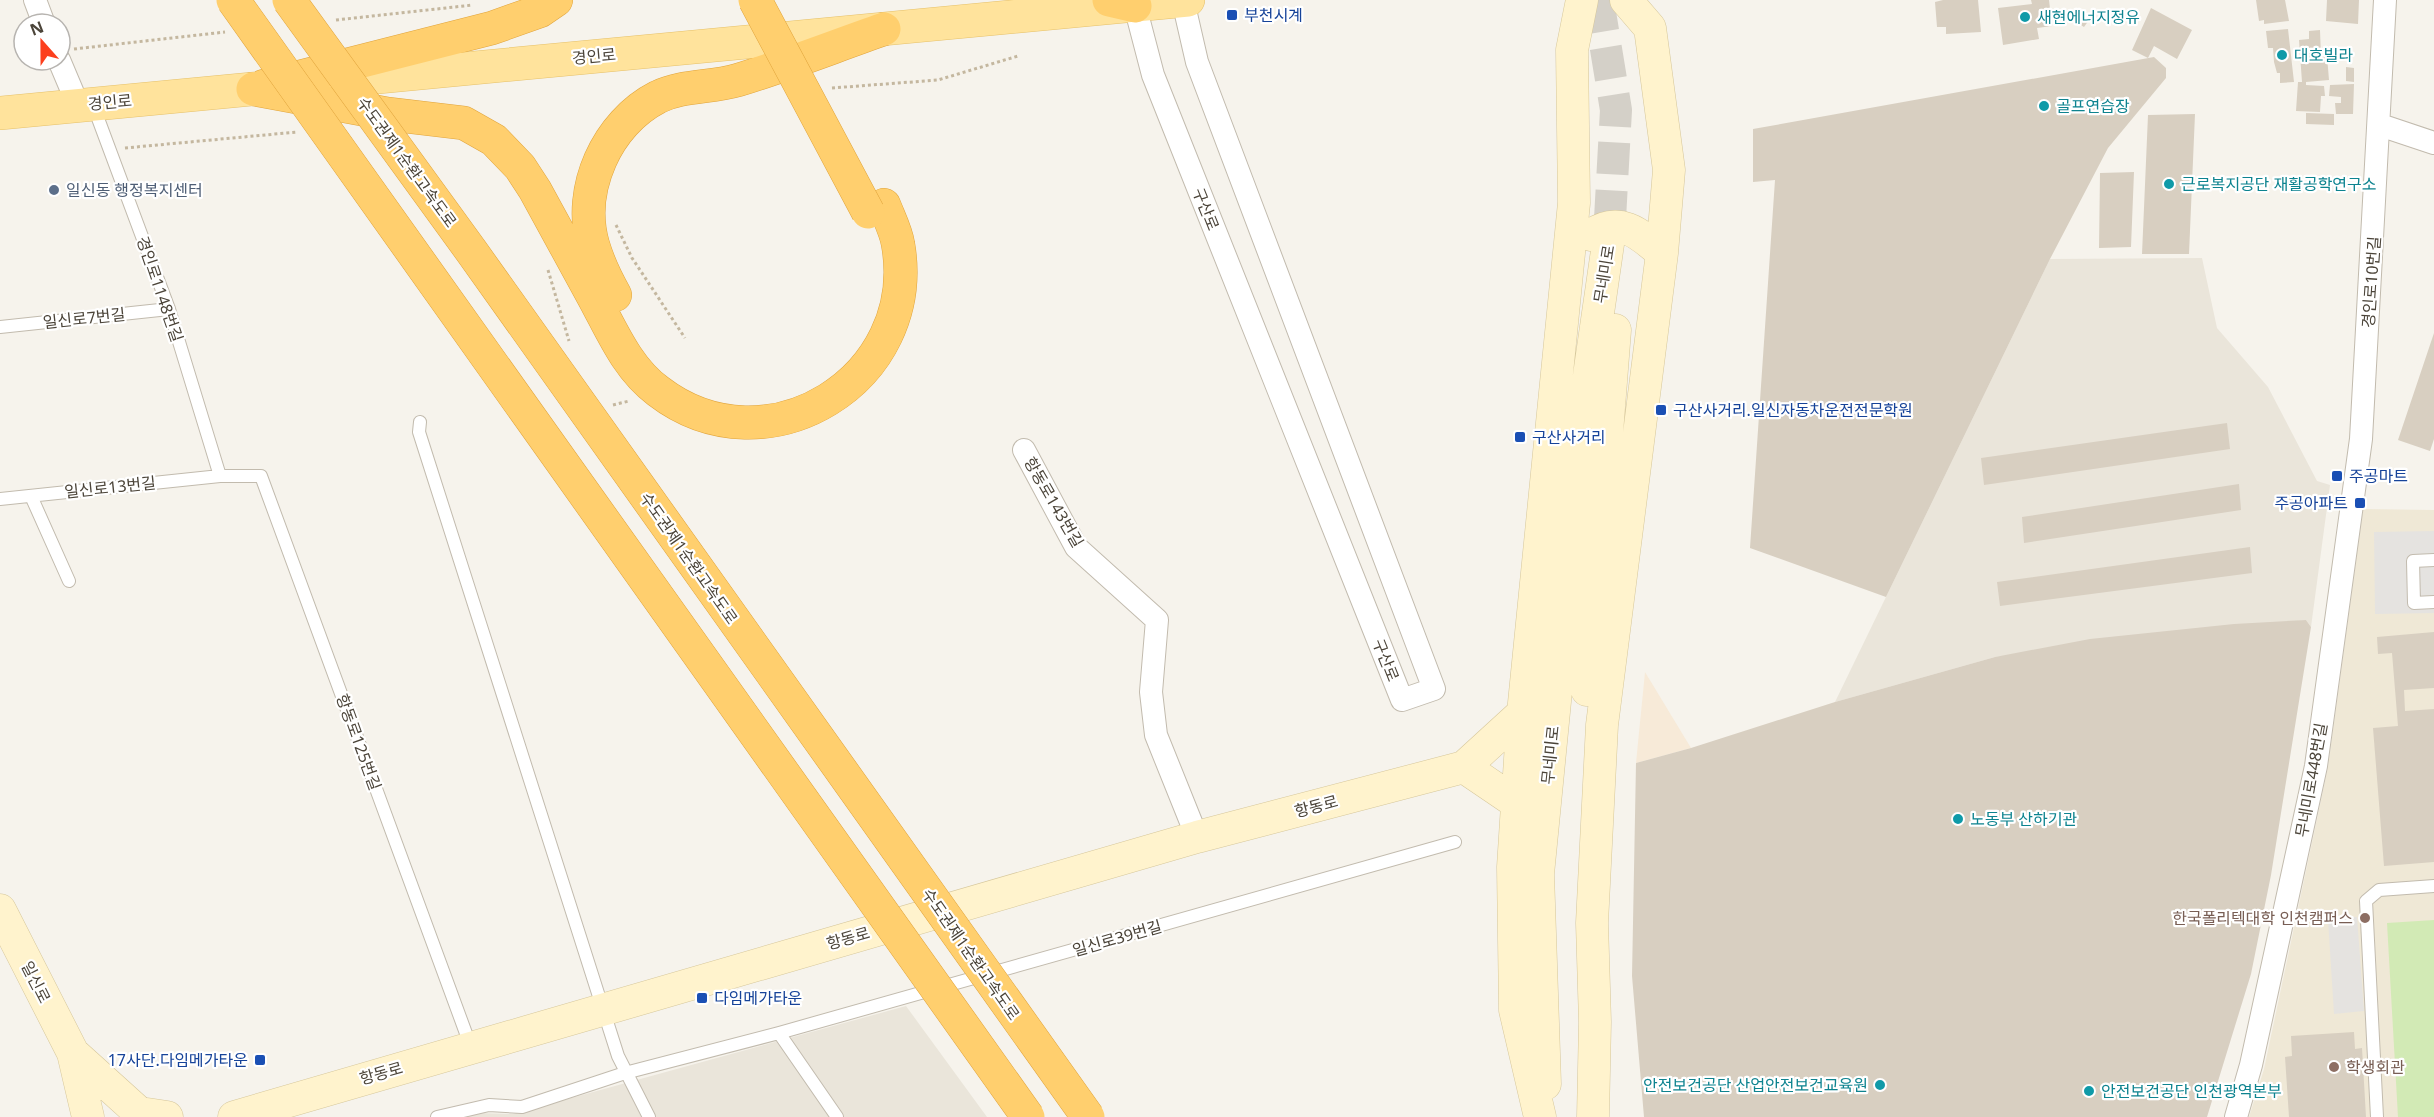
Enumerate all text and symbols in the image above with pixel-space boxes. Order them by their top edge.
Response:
place label: 부천시계 [1244,4,1303,26]
place label: 새현에너지정유 [2037,6,2140,28]
marker: 부천시계 [1225,8,1239,22]
marker: 새현에너지정유 [2018,10,2032,24]
north arrow [12,12,72,72]
text: N [27,15,47,41]
street label: 경인로 [571,43,617,69]
place label: 대호빌라 [2294,44,2353,66]
marker: 대호빌라 [2275,48,2289,62]
street label: 경인로 [87,89,133,115]
street label: 수도권제1순환고속도로 [352,92,462,232]
place label: 골프연습장 [2056,95,2130,117]
marker: 골프연습장 [2037,99,2051,113]
place label: 근로복지공단 재활공학연구소 [2181,173,2377,195]
marker: 근로복지공단 재활공학연구소 [2162,177,2176,191]
place label: 일신동 행정복지센터 [66,179,203,201]
marker: 일신동 행정복지센터 [47,183,61,197]
street label: 구산로 [1188,184,1225,234]
street label: 경인로1148번길 [132,233,188,345]
street label: 경인로10번길 [2357,235,2385,329]
street label: 무네미로 [1589,243,1620,305]
street label: 일신로7번길 [42,303,126,333]
place label: 구산사거리.일신자동차운전전문학원 [1673,399,1913,421]
marker: 구산사거리.일신자동차운전전문학원 [1654,403,1668,417]
place label: 구산사거리 [1532,426,1606,448]
marker: 구산사거리 [1513,430,1527,444]
street label: 항동로143번길 [1019,453,1089,551]
place label: 주공마트 [2349,465,2408,487]
marker: 주공마트 [2330,469,2344,483]
street label: 일신로13번길 [63,471,157,503]
street label: 수도권제1순환고속도로 [635,488,743,629]
place label: 주공아파트 [2274,492,2348,514]
marker: 주공아파트 [2353,496,2367,510]
street label: 구산로 [1368,635,1405,685]
street label: 항동로125번길 [331,691,387,793]
street label: 무네미로448번길 [2290,721,2332,839]
street label: 무네미로 [1536,724,1564,785]
street label: 항동로 [1292,790,1340,822]
place label: 노동부 산하기관 [1970,808,2077,830]
marker: 노동부 산하기관 [1951,812,1965,826]
street label: 수도권제1순환고속도로 [917,884,1025,1025]
place label: 한국폴리텍대학 인천캠퍼스 [2172,907,2353,929]
marker: 한국폴리텍대학 인천캠퍼스 [2358,911,2372,925]
street label: 일신로39번길 [1070,915,1164,961]
street label: 항동로 [824,921,873,955]
street label: 일신로 [16,957,56,1007]
place label: 다임메가타운 [714,987,802,1009]
marker: 다임메가타운 [695,991,709,1005]
place label: 17사단.다임메가타운 [108,1049,248,1071]
marker: 17사단.다임메가타운 [253,1053,267,1067]
street label: 항동로 [357,1056,406,1090]
place label: 학생회관 [2346,1056,2405,1078]
marker: 학생회관 [2327,1060,2341,1074]
place label: 안전보건공단 산업안전보건교육원 [1643,1074,1868,1096]
marker: 안전보건공단 산업안전보건교육원 [1873,1078,1887,1092]
place label: 안전보건공단 인천광역본부 [2101,1080,2282,1102]
marker: 안전보건공단 인천광역본부 [2082,1084,2096,1098]

